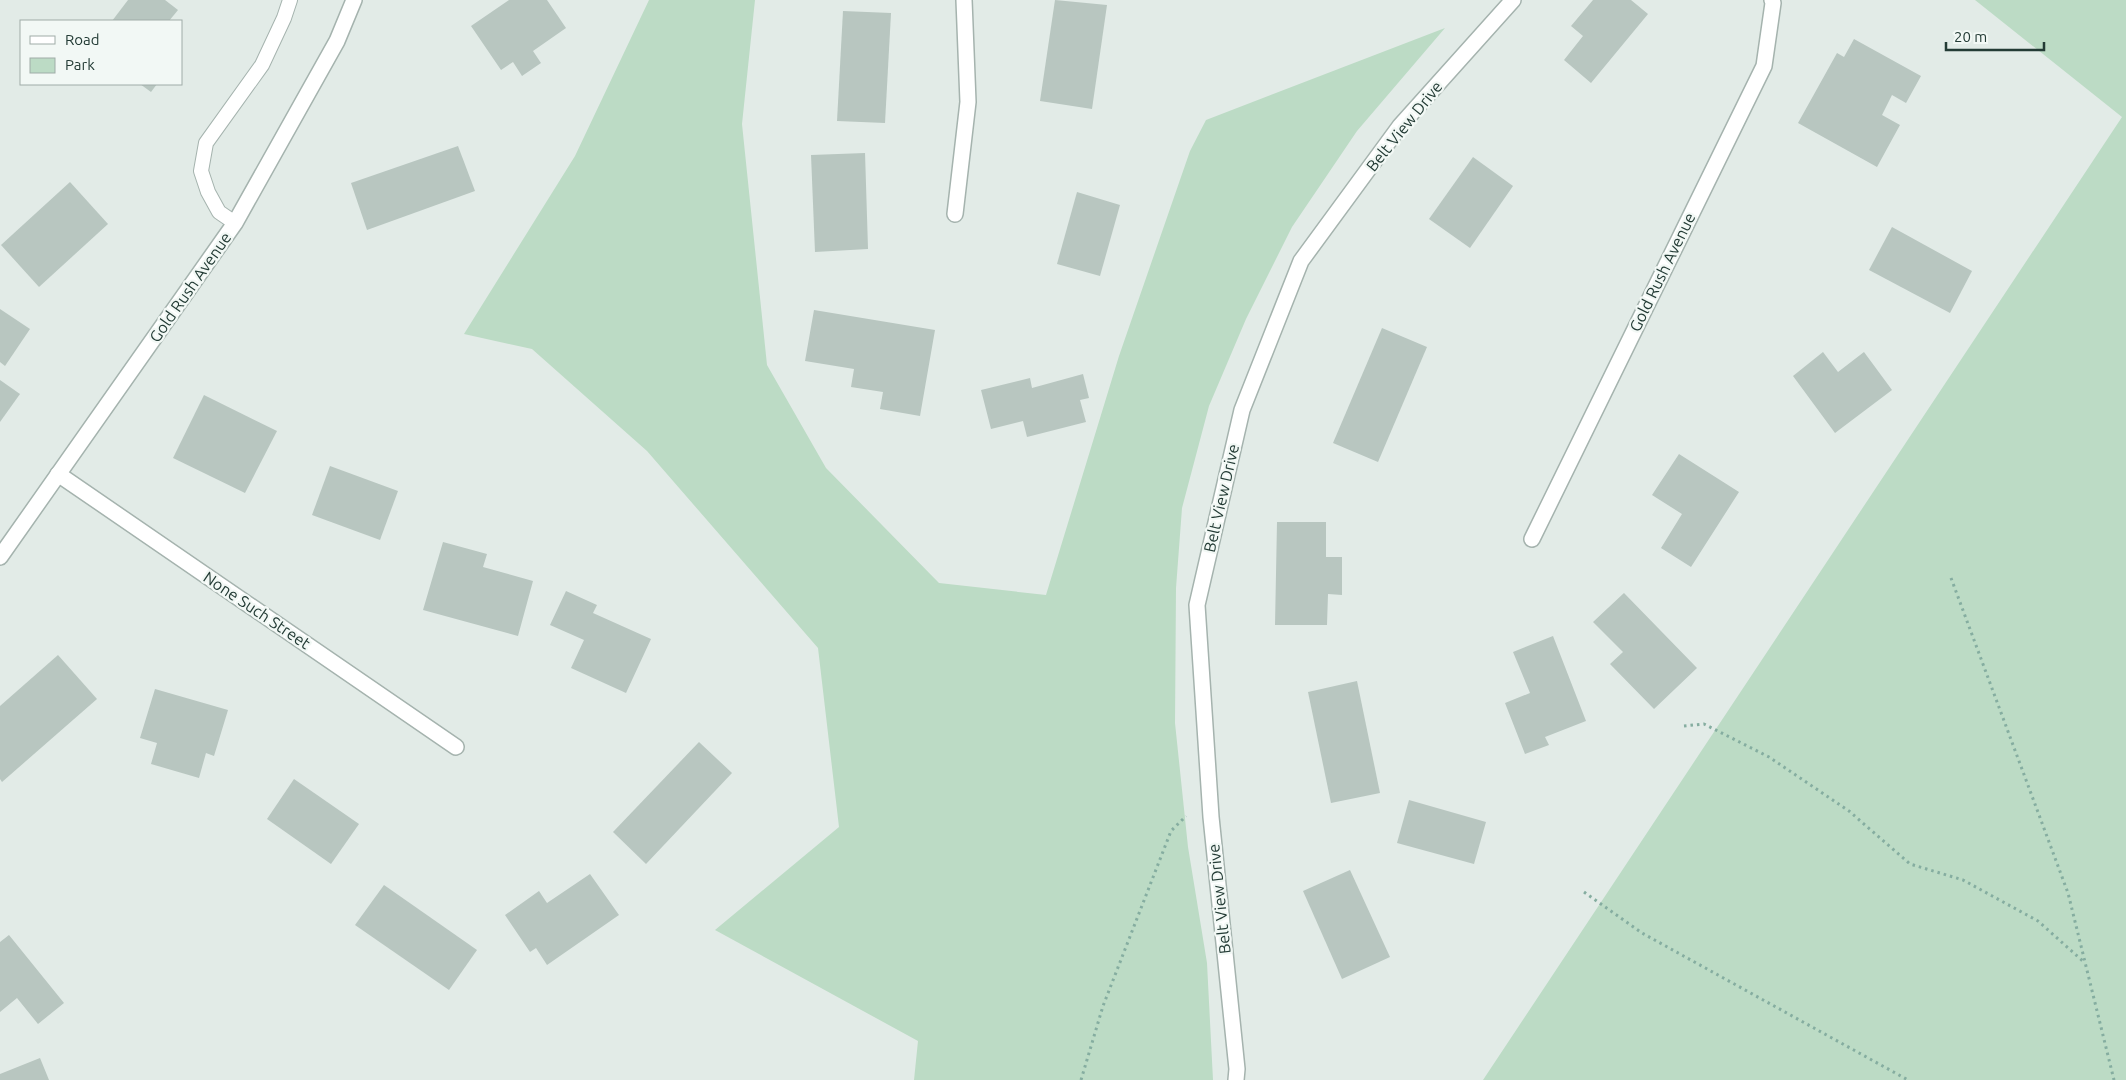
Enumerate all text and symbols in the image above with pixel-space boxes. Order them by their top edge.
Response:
legend [20,20,182,85]
scale bar [1946,20,2044,52]
text: 20 m [1954,28,1987,45]
text: Road [65,31,100,48]
text: Park [65,56,95,73]
street label: Belt View Drive [1362,77,1446,175]
street label: Gold Rush Avenue [1625,210,1699,334]
street label: Gold Rush Avenue [145,229,235,345]
street label: Belt View Drive [1200,442,1242,554]
street label: None Such Street [200,568,314,653]
street label: Belt View Drive [1204,843,1234,955]

